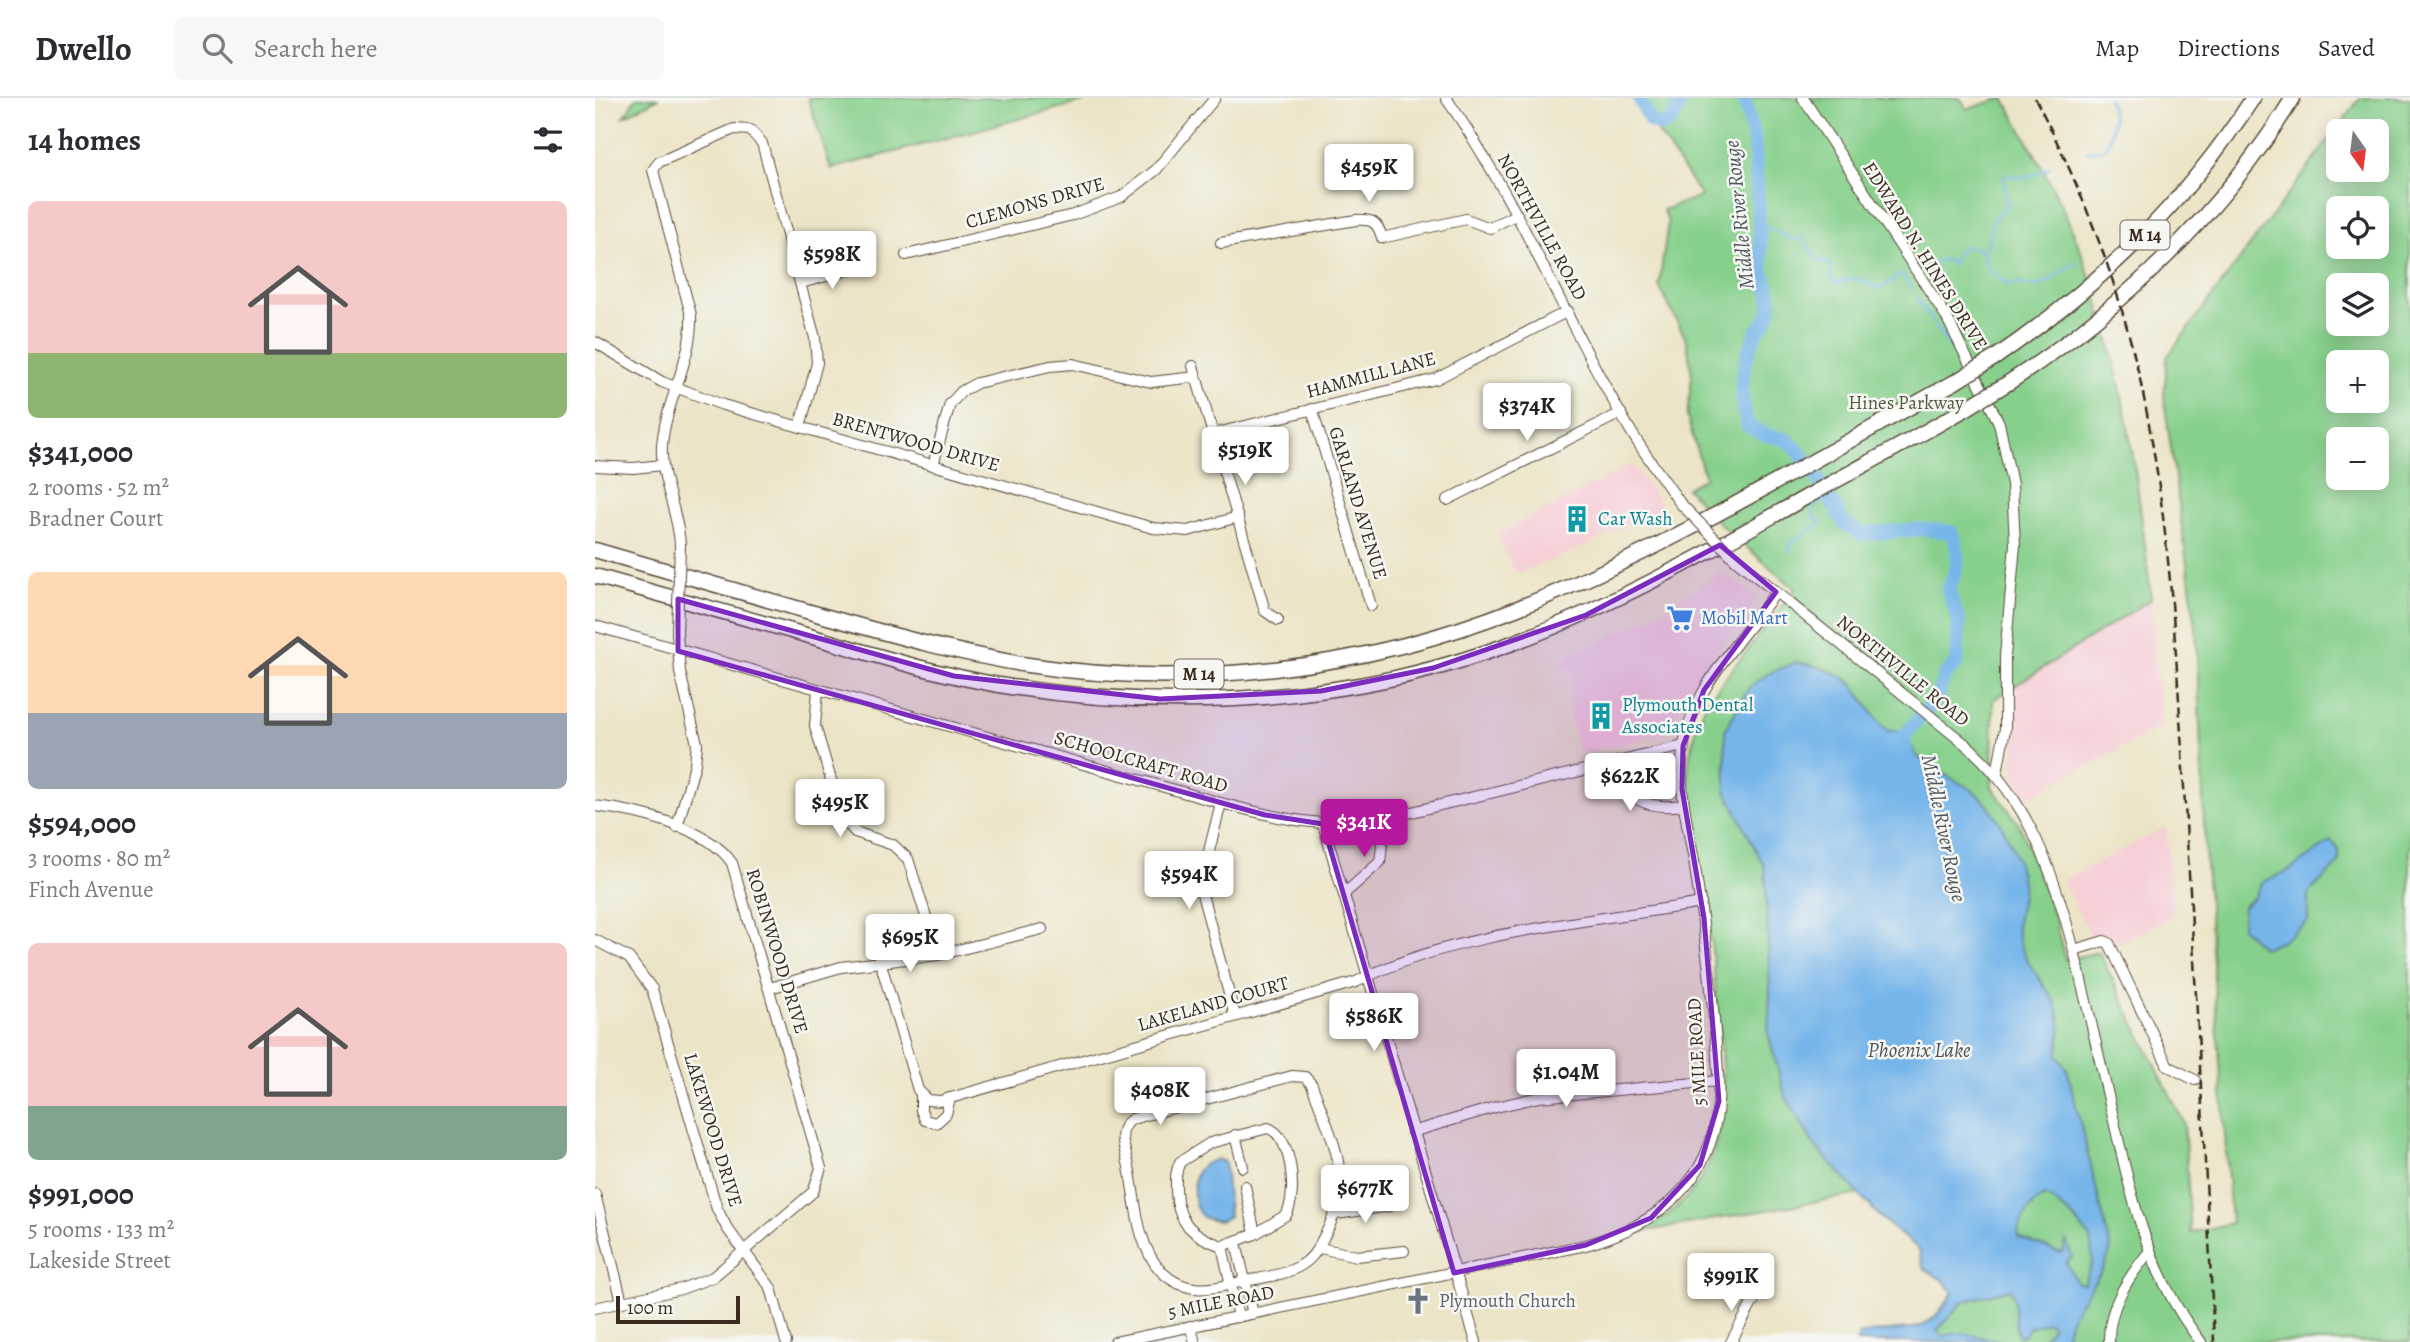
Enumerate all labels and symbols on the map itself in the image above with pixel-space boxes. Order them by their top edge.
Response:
north arrow [2326,119,2389,182]
water label: Middle River Rouge [1717,139,1761,291]
pin: $459K [1320,144,1418,204]
street label: NORTHVILLE ROAD [1491,149,1593,305]
street label: EDWARD N. HINES DRIVE [1856,157,1994,355]
street label: CLEMONS DRIVE [962,171,1108,235]
road number: M 14 [2121,220,2169,250]
pin: $598K [783,232,881,291]
street label: HAMMILL LANE [1303,345,1439,405]
pin: $374K [1478,384,1576,443]
park label: Hines Parkway [1848,390,1964,416]
street label: BRENTWOOD DRIVE [829,406,1003,478]
street label: GARLAND AVENUE [1322,424,1394,582]
pin: $519K [1196,428,1294,487]
building icon: Car Wash [1562,504,1592,534]
place label: Car Wash [1598,506,1673,532]
supermarket icon: Mobil Mart [1665,603,1695,633]
place label: Mobil Mart [1701,605,1788,631]
street label: NORTHVILLE ROAD [1831,609,1975,733]
road number: M 14 [1175,660,1223,688]
place label: Plymouth Dental Associates [1621,692,1754,740]
building icon: Plymouth Dental Associates [1586,701,1616,731]
street label: SCHOOLCRAFT ROAD [1051,725,1231,799]
water label: Middle River Rouge [1915,752,1973,905]
pin: $622K [1581,754,1679,813]
pin: $495K [791,780,889,839]
pin: $341K [1315,800,1413,859]
pin: $594K [1140,852,1238,911]
street label: ROBINWOOD DRIVE [739,865,815,1037]
pin: $695K [861,914,959,974]
street label: LAKELAND COURT [1134,970,1292,1038]
pin: $586K [1325,993,1423,1053]
street label: 5 MILE ROAD [1681,997,1713,1107]
water label: Phoenix Lake [1867,1036,1971,1064]
pin: $1.04M [1509,1049,1623,1109]
street label: LAKEWOOD DRIVE [677,1050,749,1210]
pin: $408K [1111,1068,1209,1127]
pin: $677K [1316,1166,1414,1225]
pin: $991K [1682,1254,1780,1313]
street label: 5 MILE ROAD [1166,1279,1276,1325]
church icon: Plymouth Church [1403,1286,1433,1316]
place label: Plymouth Church [1439,1288,1576,1314]
scale bar [616,1293,740,1325]

